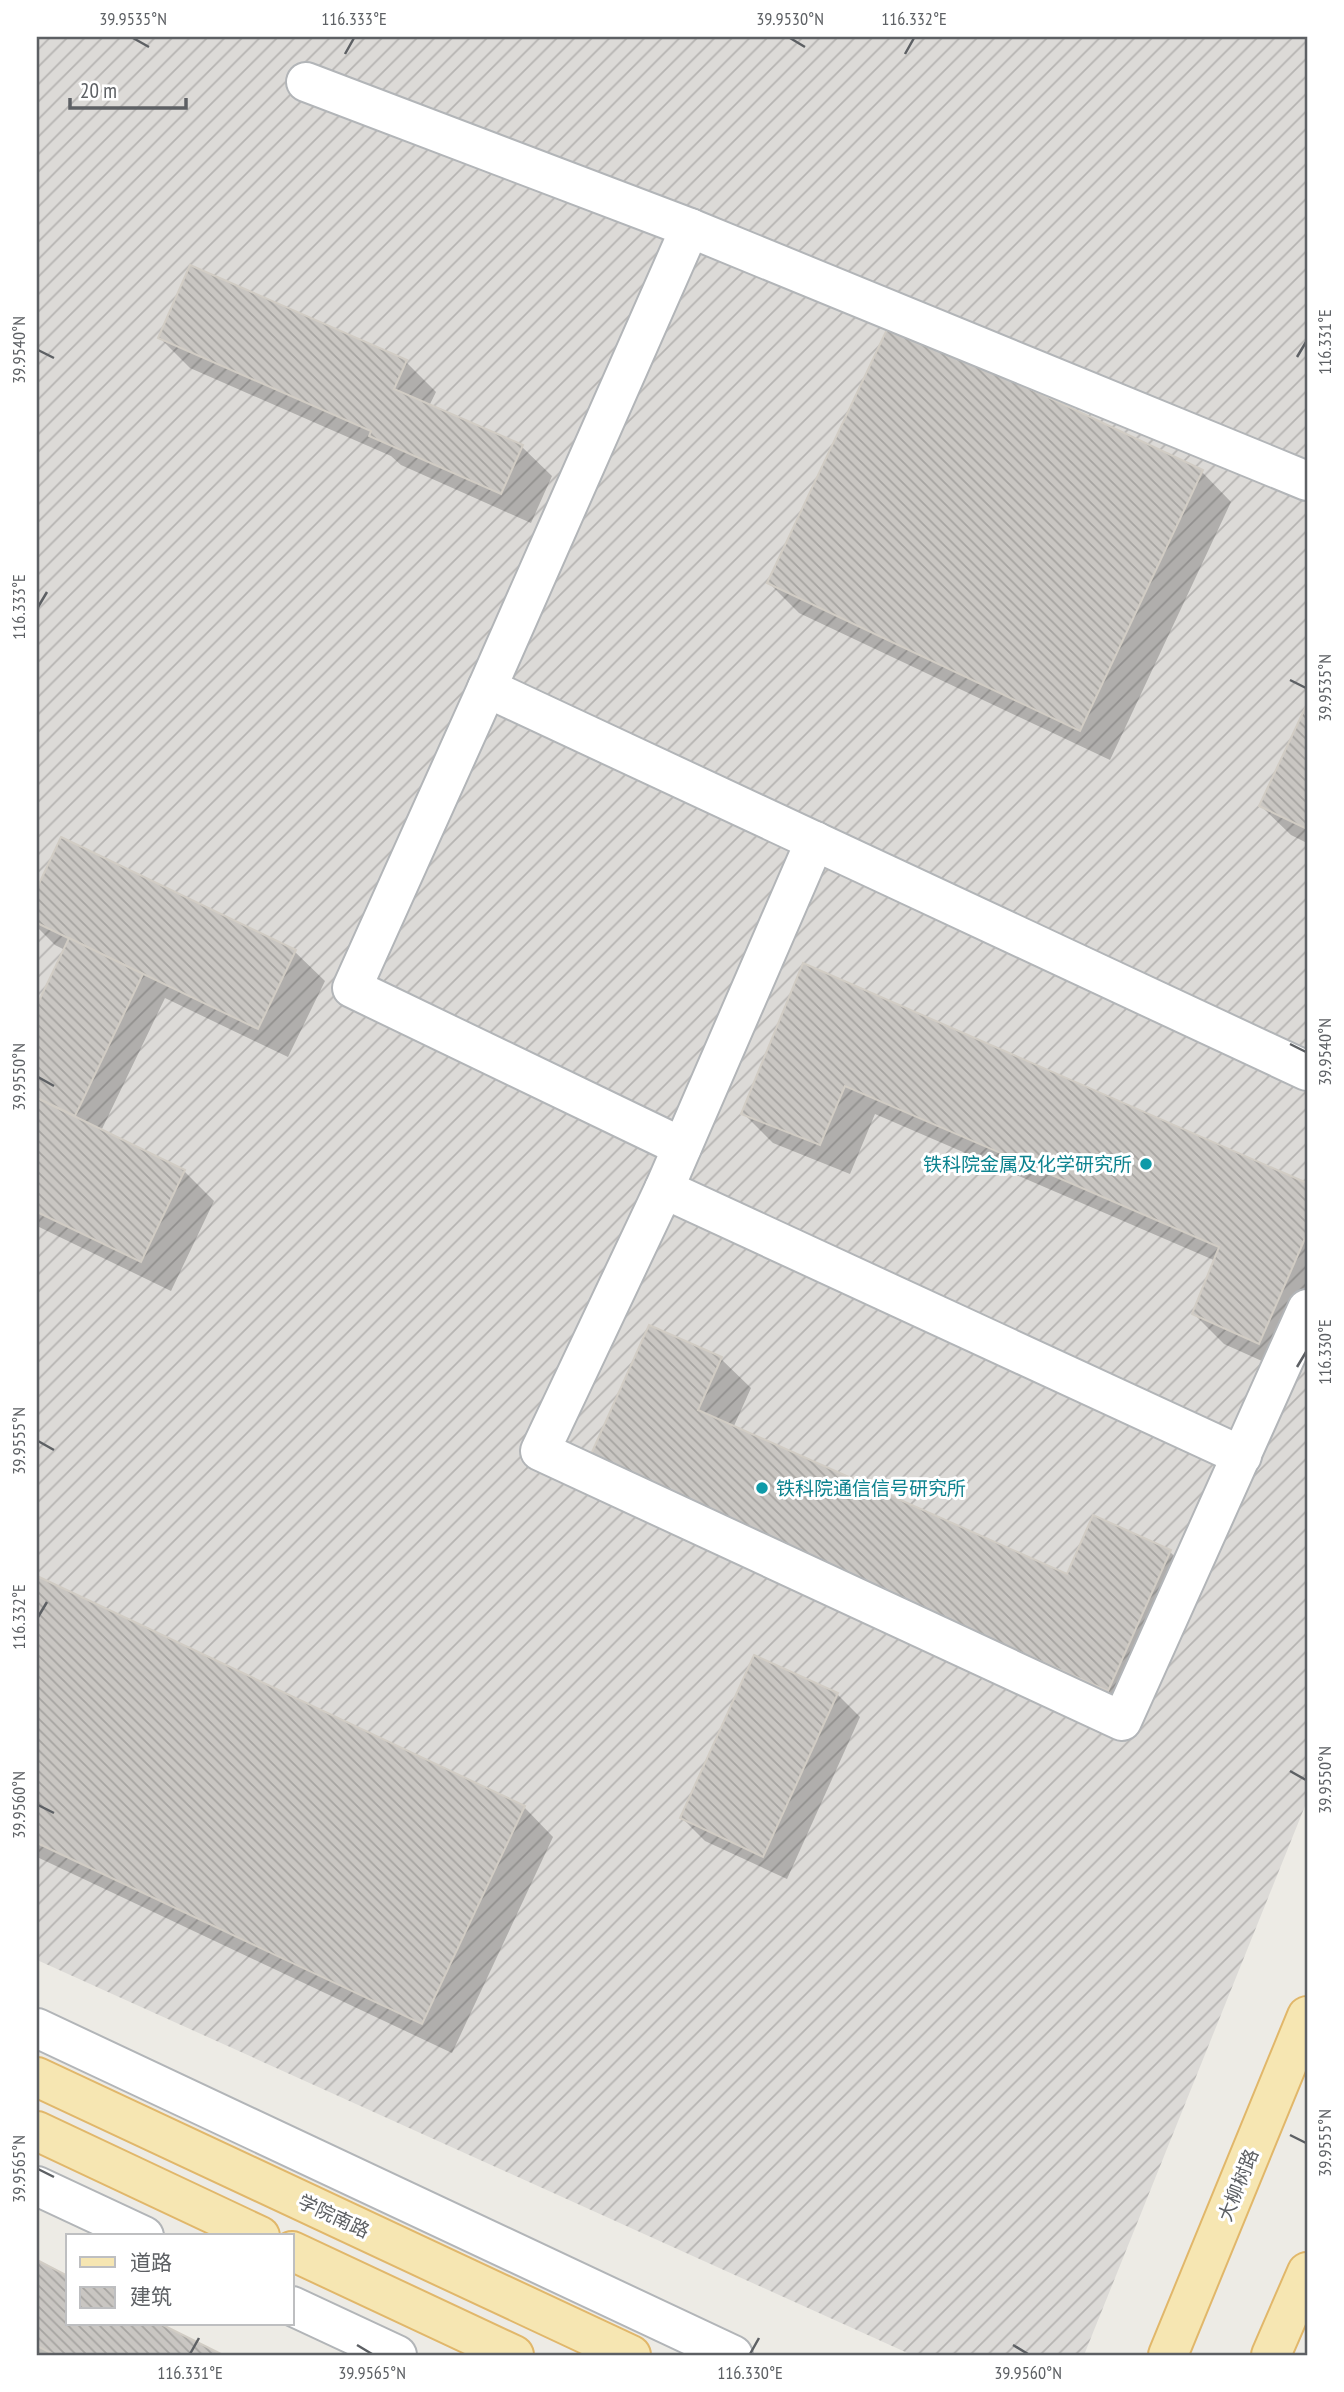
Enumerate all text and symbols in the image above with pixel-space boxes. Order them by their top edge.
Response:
text: 39.9535°N [99,7,167,30]
text: 116.333°E [321,7,387,30]
text: 39.9530°N [756,7,824,30]
text: 116.332°E [881,7,947,30]
scale bar [70,66,186,110]
text: 20 m [80,77,117,104]
text: 116.331°E [1313,309,1336,375]
text: 39.9540°N [7,316,30,384]
text: 116.333°E [7,574,30,640]
text: 39.9535°N [1313,654,1336,722]
text: 39.9540°N [1313,1018,1336,1086]
text: 39.9550°N [7,1043,30,1111]
place label: 铁科院金属及化学研究所 [923,1152,1132,1176]
marker: 铁科院金属及化学研究所 [1138,1156,1154,1172]
text: 116.330°E [1313,1319,1336,1385]
text: 39.9555°N [7,1407,30,1475]
place label: 铁科院通信信号研究所 [776,1476,966,1500]
marker: 铁科院通信信号研究所 [754,1480,770,1496]
text: 116.332°E [7,1584,30,1650]
text: 39.9550°N [1313,1746,1336,1814]
text: 39.9560°N [7,1771,30,1839]
text: 39.9555°N [1313,2109,1336,2177]
text: 39.9565°N [7,2135,30,2203]
street label: 大柳树路 [1213,2145,1263,2225]
street label: 学院南路 [294,2189,374,2243]
legend [66,2234,294,2326]
text: 道路 [130,2249,172,2276]
text: 建筑 [130,2283,172,2310]
text: 116.331°E [157,2361,223,2384]
text: 39.9565°N [338,2361,406,2384]
text: 116.330°E [717,2361,783,2384]
text: 39.9560°N [994,2361,1062,2384]

